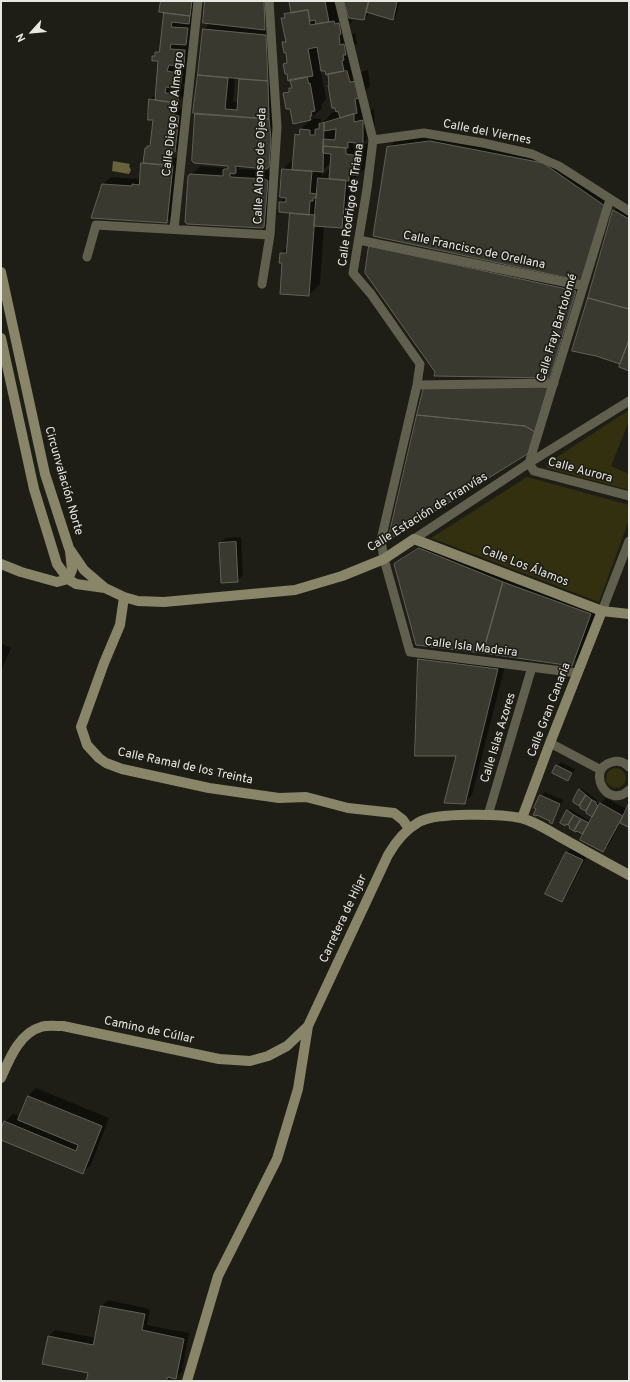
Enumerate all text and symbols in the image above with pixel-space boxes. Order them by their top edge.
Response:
north arrow [12,12,52,52]
text: N [13,31,29,44]
street label: Calle Diego de Almagro [160,51,188,177]
street label: Calle Alonso de Ojeda [252,107,270,225]
street label: Calle del Viernes [442,117,532,149]
street label: Calle Rodrigo de Triana [336,143,368,267]
street label: Calle Francisco de Orellana [402,229,546,273]
street label: Calle Fray Bartolomé [535,272,581,384]
street label: Circunvalación Norte [41,425,85,537]
street label: Calle Aurora [546,455,614,487]
street label: Calle Estación de Tranvías [365,470,491,556]
street label: Calle Los Álamos [480,544,570,590]
street label: Calle Isla Madeira [424,635,518,661]
street label: Calle Gran Canaria [525,661,575,759]
street label: Calle Islas Azores [478,691,520,785]
street label: Calle Ramal de los Treinta [116,746,254,788]
street label: Carretera de Híjar [317,873,371,965]
street label: Camino de Cúllar [103,1014,195,1048]

